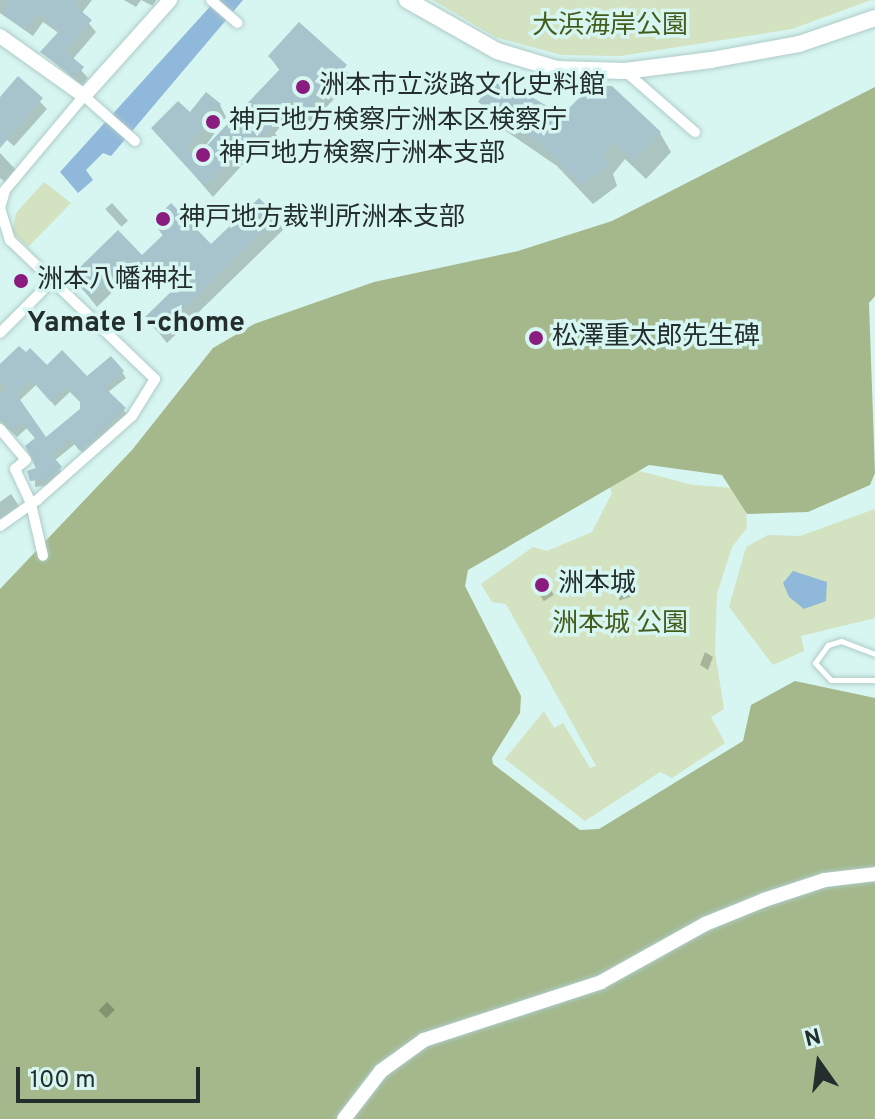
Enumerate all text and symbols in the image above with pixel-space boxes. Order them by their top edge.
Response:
park label: 大浜海岸公園 [532,11,688,43]
place label: 洲本市立淡路文化史料館 [319,71,605,103]
marker: 洲本市立淡路文化史料館 [294,78,312,96]
place label: 神戸地方検察庁洲本区検察庁 [229,106,567,138]
marker: 神戸地方検察庁洲本区検察庁 [204,113,222,131]
place label: 神戸地方検察庁洲本支部 [219,139,505,171]
marker: 神戸地方検察庁洲本支部 [194,146,212,164]
place label: 神戸地方裁判所洲本支部 [179,203,465,235]
marker: 神戸地方裁判所洲本支部 [154,210,172,228]
place label: 洲本八幡神社 [37,265,193,297]
marker: 洲本八幡神社 [12,272,30,290]
district label: Yamate 1-chome [27,307,245,341]
place label: 松澤重太郎先生碑 [552,322,760,354]
marker: 松澤重太郎先生碑 [527,329,545,347]
place label: 洲本城 [558,569,636,601]
marker: 洲本城 [533,576,551,594]
park label: 洲本城 公園 [552,609,688,641]
north arrow [779,1023,859,1103]
text: N [802,1024,824,1054]
scale bar [20,1051,204,1101]
text: 100 m [30,1066,96,1096]

